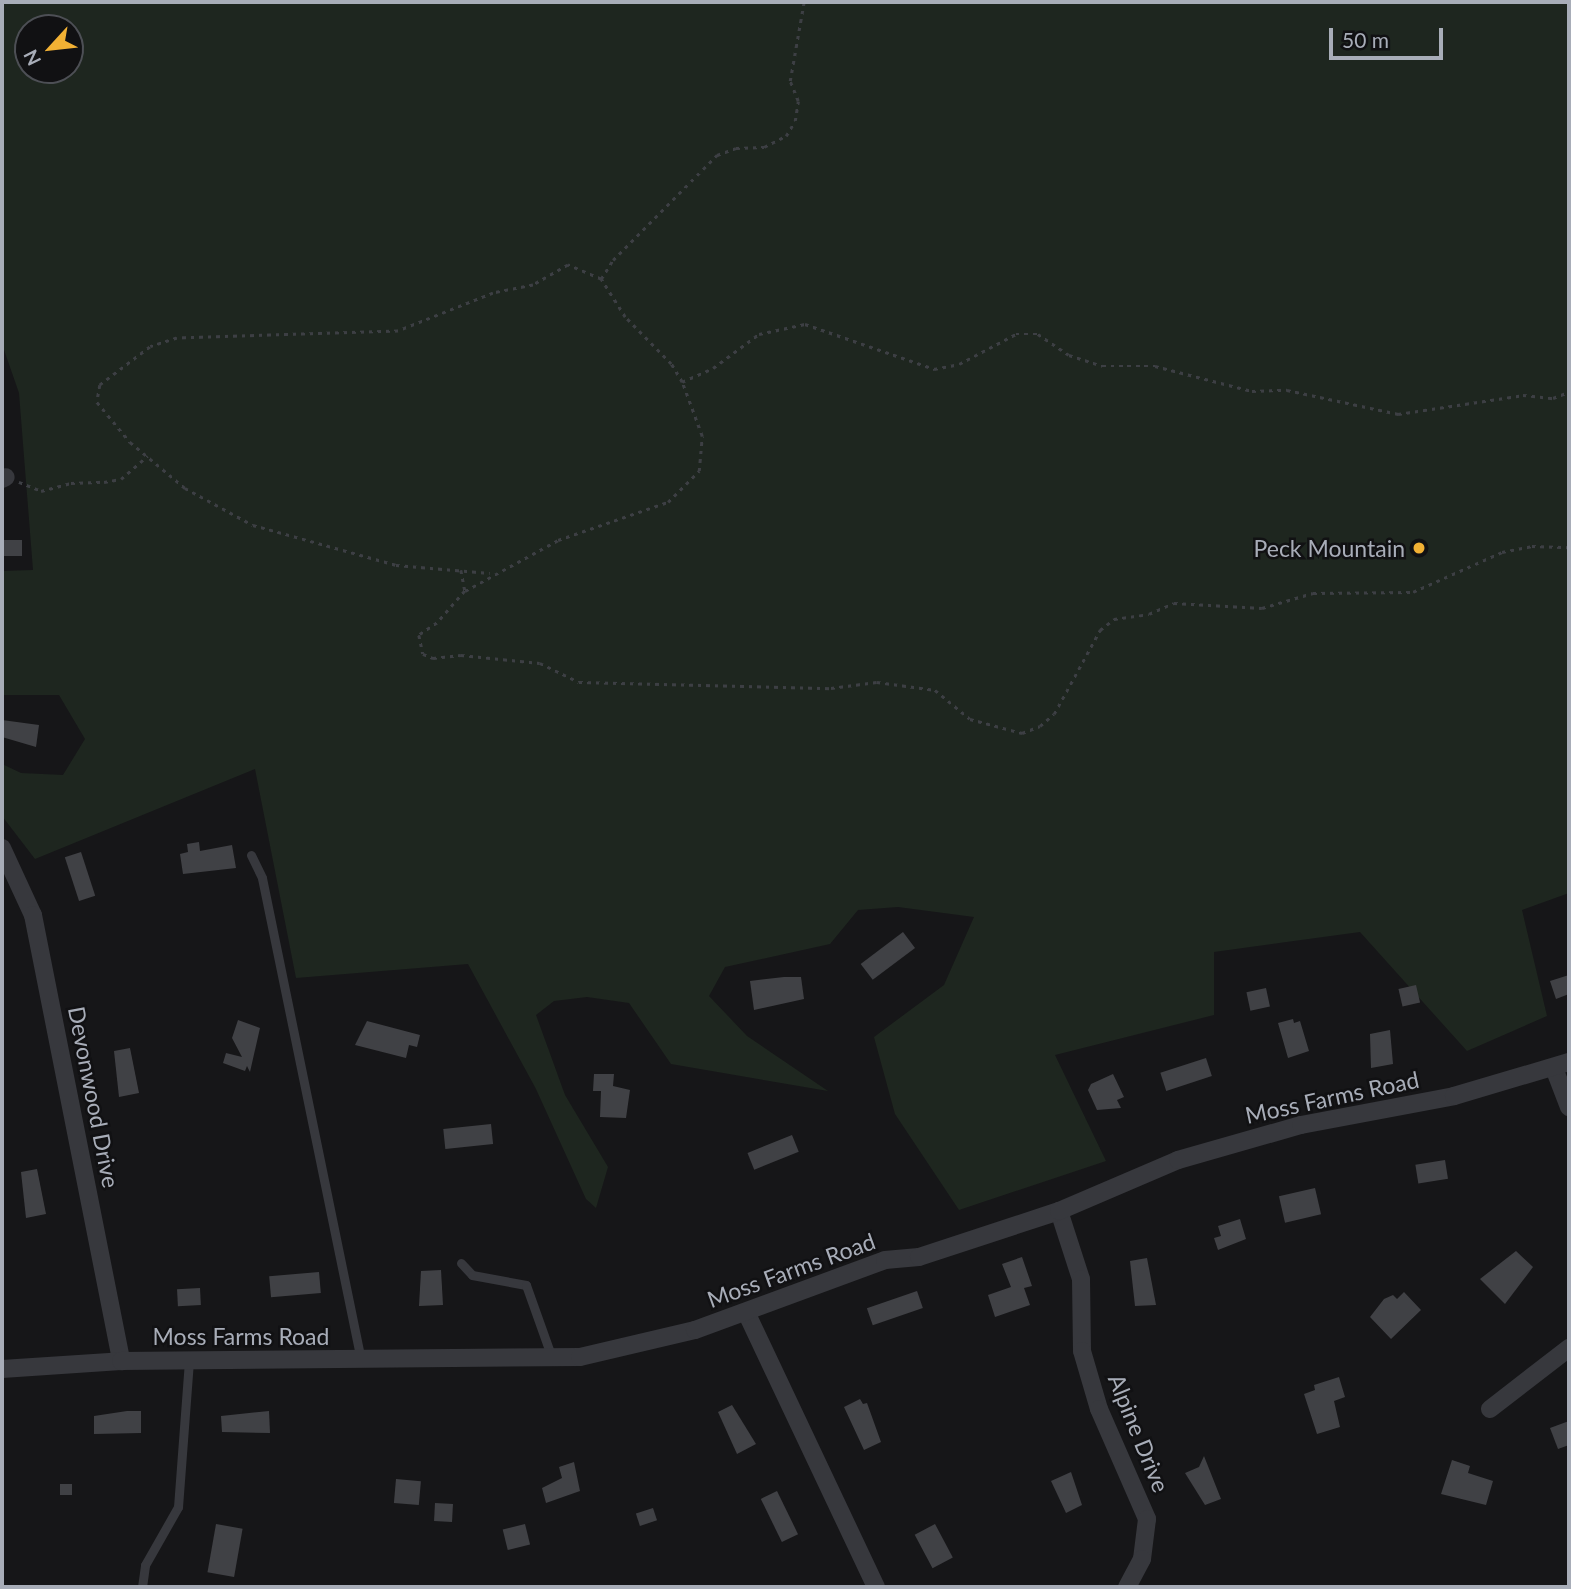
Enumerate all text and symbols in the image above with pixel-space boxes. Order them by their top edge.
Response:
north arrow [14,14,84,84]
scale bar [1333,14,1447,58]
text: 50 m [1342,27,1389,52]
text: N [18,46,45,70]
place label: Peck Mountain [1254,534,1405,562]
marker: Peck Mountain [1411,540,1427,556]
street label: Devonwood Drive [63,1004,125,1190]
street label: Moss Farms Road [1243,1065,1421,1129]
street label: Moss Farms Road [703,1227,879,1313]
street label: Moss Farms Road [153,1322,329,1350]
street label: Alpine Drive [1103,1370,1175,1496]

